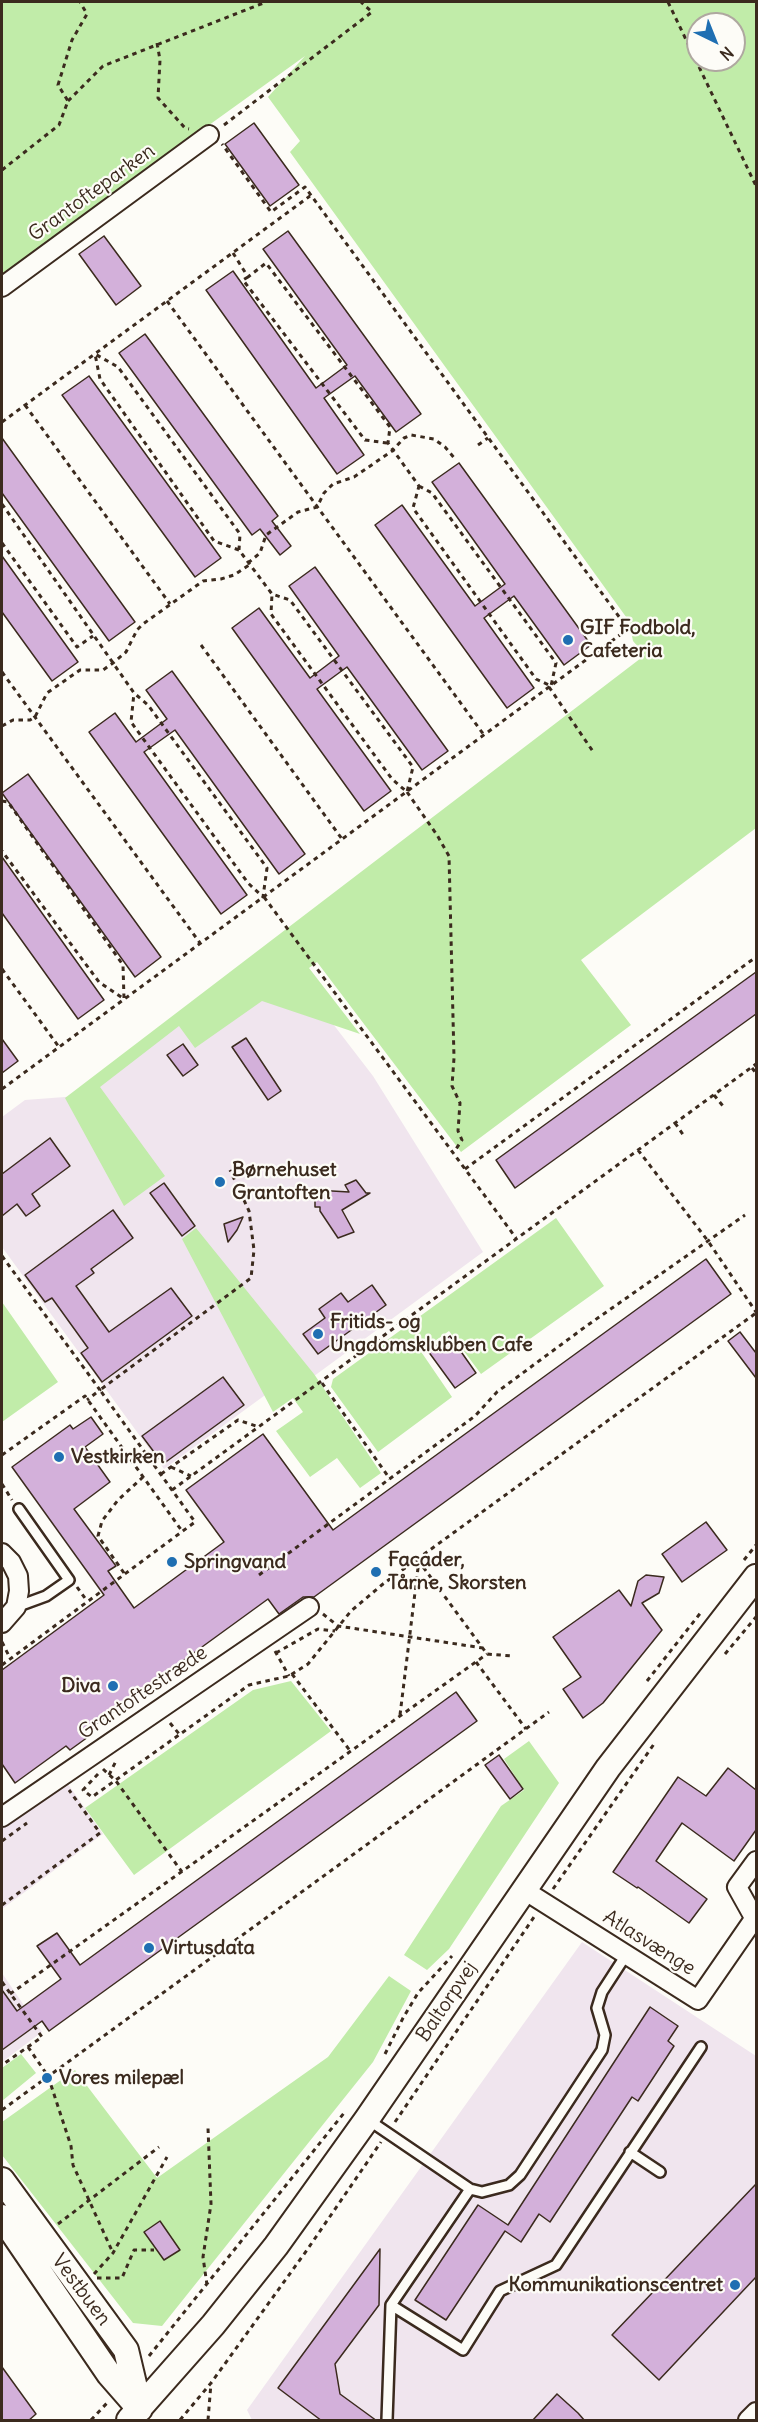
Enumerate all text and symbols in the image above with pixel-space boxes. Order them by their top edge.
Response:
north arrow [686,12,746,72]
text: N [716,43,738,65]
street label: Grantofteparken [24,139,160,247]
place label: GIF Fodbold, Cafeteria [580,616,695,663]
marker: GIF Fodbold, Cafeteria [561,633,575,647]
place label: Børnehuset Grantoften [232,1158,337,1205]
marker: Børnehuset Grantoften [213,1175,227,1189]
place label: Fritids- og Ungdomsklubben Cafe [330,1310,533,1357]
marker: Fritids- og Ungdomsklubben Cafe [311,1327,325,1341]
place label: Vestkirken [71,1445,165,1469]
marker: Vestkirken [52,1450,66,1464]
place label: Facader, Tårne, Skorsten [388,1548,527,1595]
place label: Springvand [184,1550,286,1574]
marker: Springvand [165,1555,179,1569]
marker: Facader, Tårne, Skorsten [369,1565,383,1579]
street label: Grantoftestræde [74,1641,212,1745]
place label: Diva [61,1674,101,1698]
marker: Diva [106,1679,120,1693]
street label: Atlasvænge [598,1905,700,1981]
place label: Virtusdata [161,1936,255,1960]
marker: Virtusdata [142,1941,156,1955]
street label: Baltorpvej [411,1957,483,2047]
place label: Vores milepæl [59,2066,184,2090]
marker: Vores milepæl [40,2071,54,2085]
street label: Vestbuen [46,2250,116,2330]
place label: Kommunikationscentret [508,2273,723,2297]
marker: Kommunikationscentret [728,2278,742,2292]

